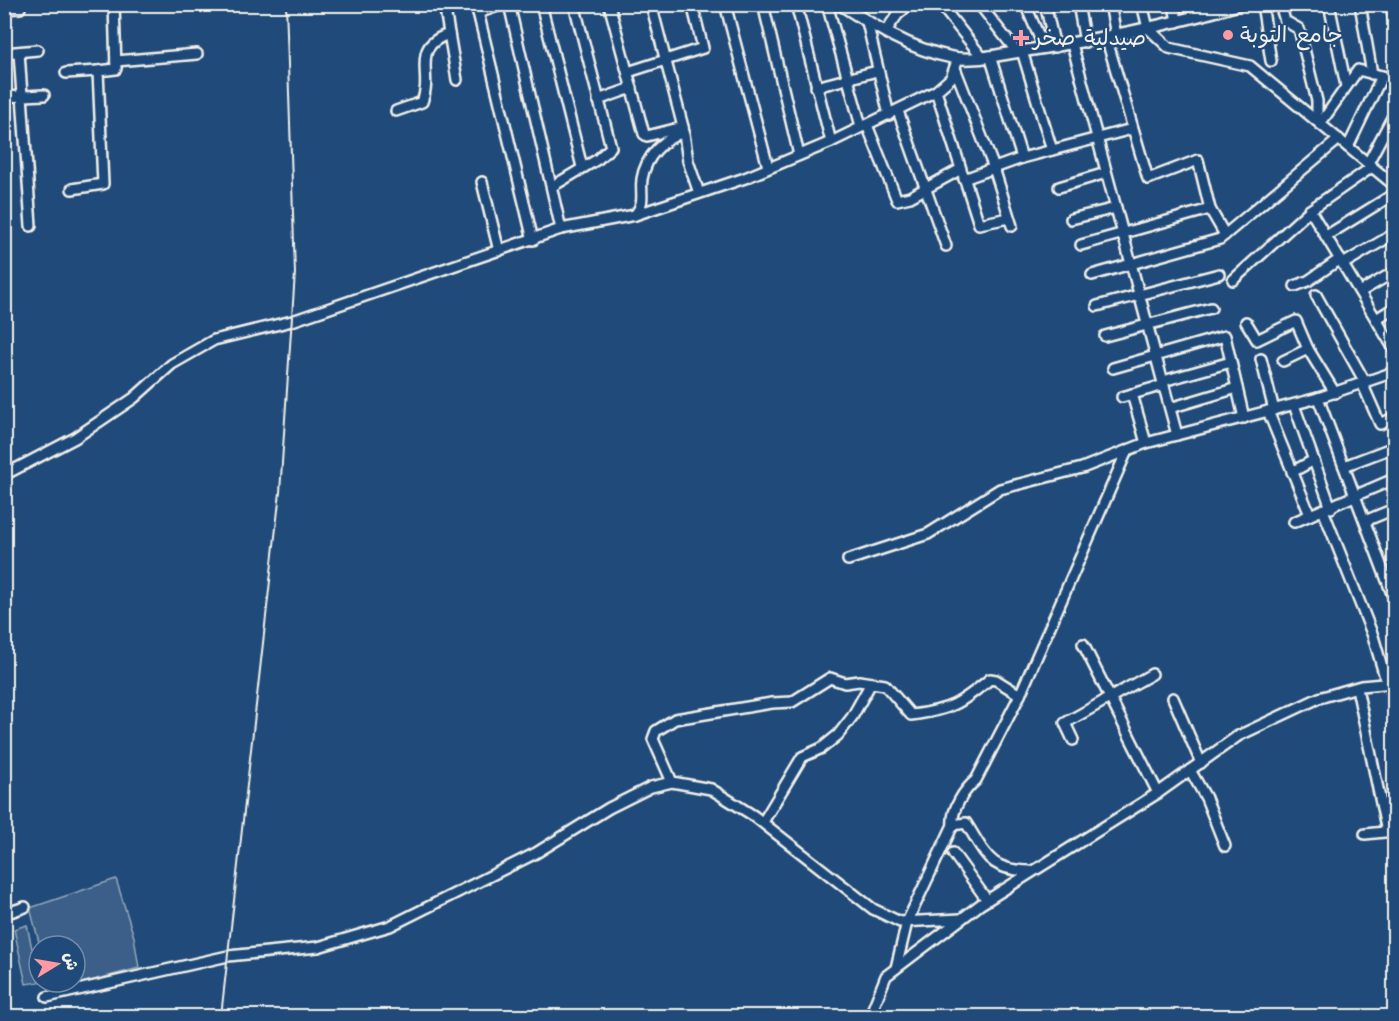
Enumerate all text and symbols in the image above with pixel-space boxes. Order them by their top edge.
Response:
place label: جامع التوبة [1240,20,1343,51]
place label: صيدلية صخر [1031,23,1146,54]
marker: جامع التوبة [1221,28,1235,42]
marker: صيدلية صخر [1014,31,1028,45]
north arrow [27,934,87,994]
text: ش [58,951,83,972]

